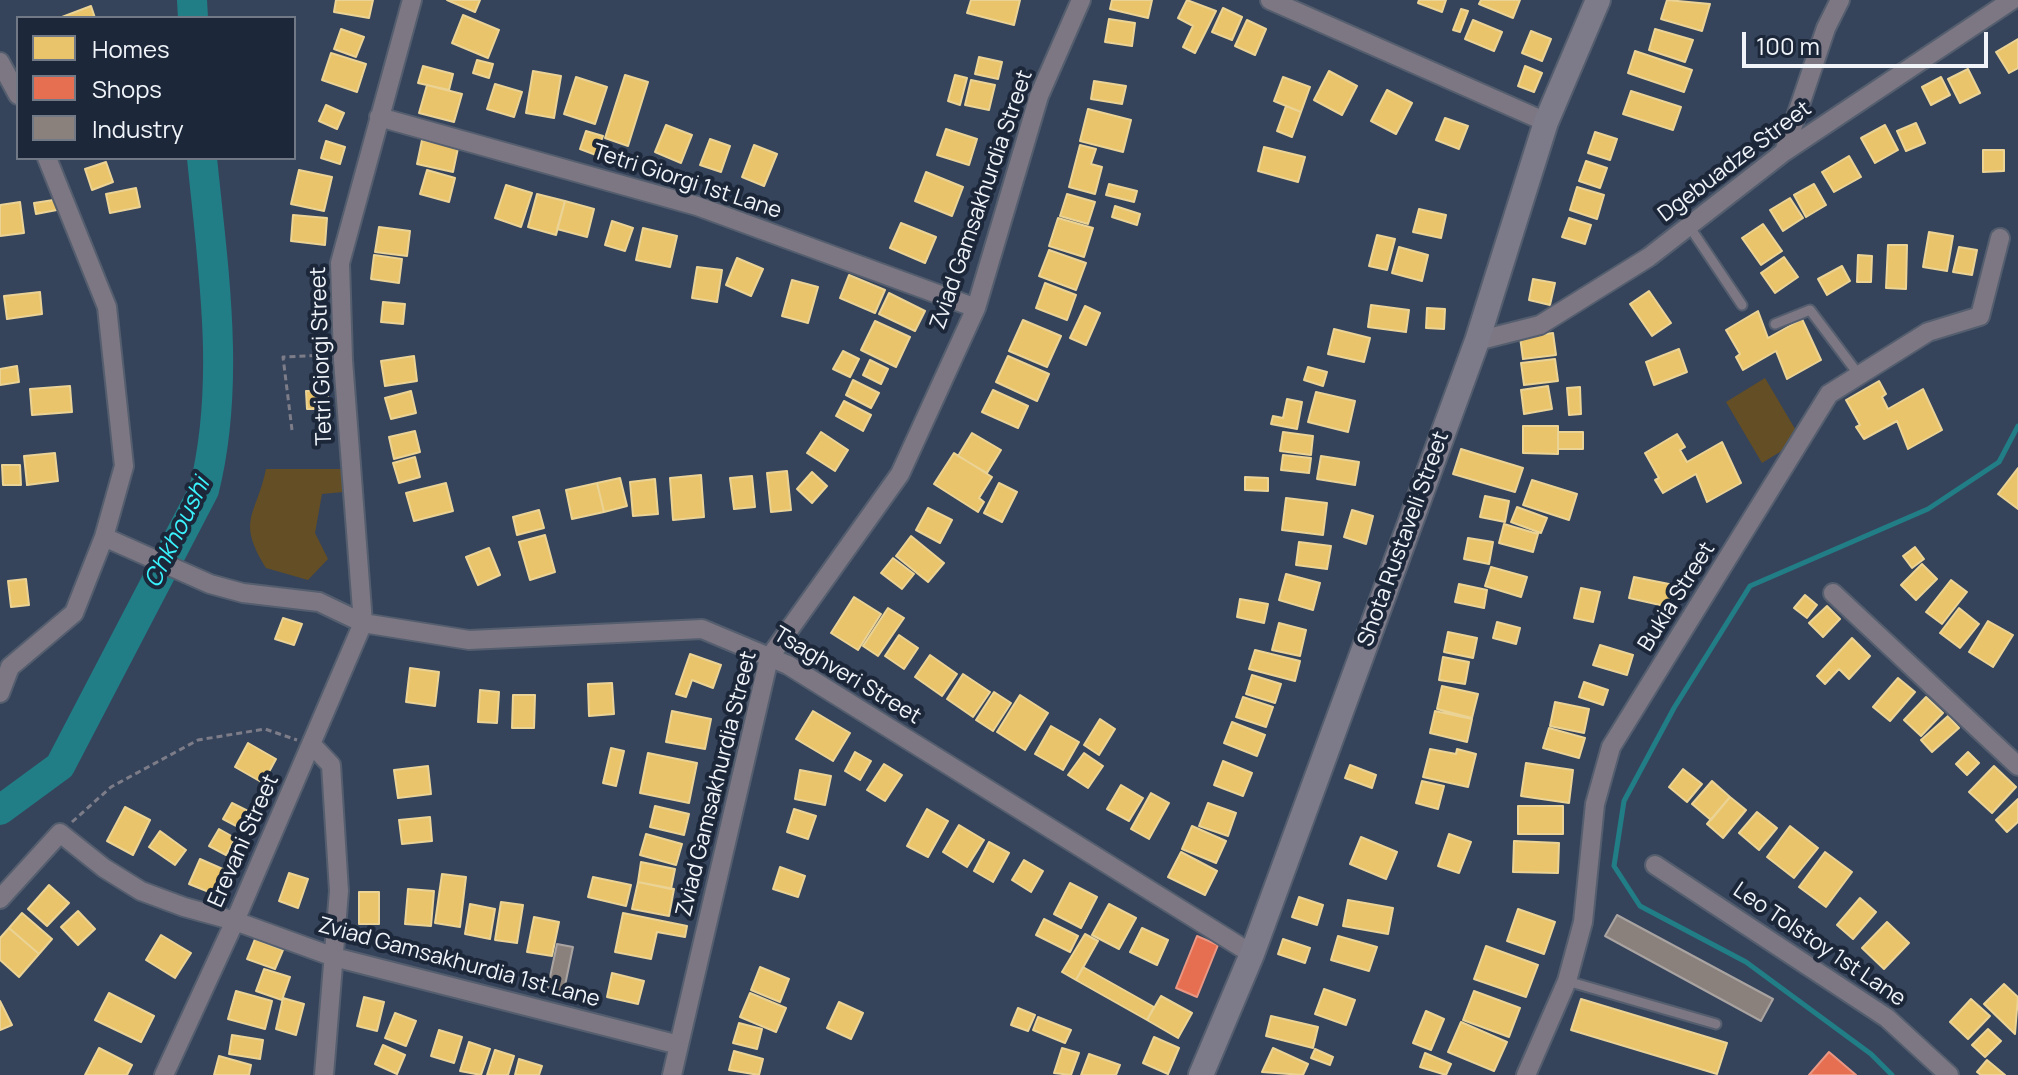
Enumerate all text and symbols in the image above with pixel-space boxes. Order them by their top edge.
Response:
legend [16,16,296,160]
scale bar [1746,16,1992,66]
text: 100 m [1756,29,1820,62]
text: Homes [92,32,170,65]
street label: Zviad Gamsakhurdia Street [925,67,1039,333]
text: Shops [92,72,162,105]
street label: Dgebuadze Street [1653,96,1817,228]
text: Industry [92,112,184,145]
street label: Tetri Giorgi 1st Lane [589,139,785,225]
street label: Tetri Giorgi Street [306,266,338,446]
street label: Shota Rustaveli Street [1353,428,1455,650]
water label: Chkhoushi [139,473,217,593]
street label: Bukia Street [1633,537,1721,657]
street label: Tsaghveri Street [768,622,926,730]
street label: Zviad Gamsakhurdia Street [671,649,763,919]
street label: Erevani Street [203,770,285,912]
street label: Leo Tolstoy 1st Lane [1728,878,1910,1012]
street label: Zviad Gamsakhurdia 1st Lane [315,913,603,1013]

